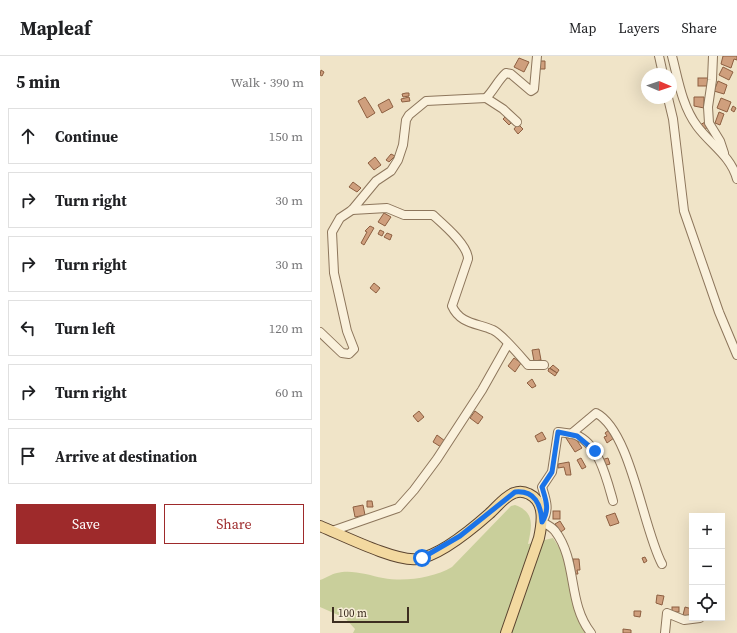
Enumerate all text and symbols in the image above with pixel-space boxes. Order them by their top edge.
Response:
text: Mapleaf [20,15,91,41]
text: Map [569,18,596,38]
text: Layers [618,18,660,38]
text: Share [682,18,717,38]
north arrow [641,68,677,104]
text: 5 min [16,70,60,94]
text: Walk · 390 m [231,74,304,91]
icon: ahead [17,125,39,147]
text: Continue [55,126,118,147]
text: 150 m [269,128,303,145]
icon: right [17,189,39,211]
text: Turn right [55,190,127,211]
text: 30 m [275,192,303,209]
icon: right [17,253,39,275]
text: Turn right [55,254,127,275]
text: 30 m [275,256,303,273]
icon: left [17,317,39,339]
text: Turn left [55,318,115,339]
text: 120 m [269,320,303,337]
icon: right [17,381,39,403]
text: Turn right [55,382,127,403]
text: 60 m [275,384,303,401]
route end [586,442,604,460]
icon: arrive [17,445,39,467]
text: Arrive at destination [55,446,197,467]
button: Save [16,504,156,544]
button: Share [164,504,304,544]
map controls [689,513,725,621]
button: + [689,513,725,549]
route start [413,549,431,567]
button: − [689,549,725,585]
button: locate [689,585,725,621]
scale bar [332,605,409,624]
text: 100 m [338,606,367,621]

